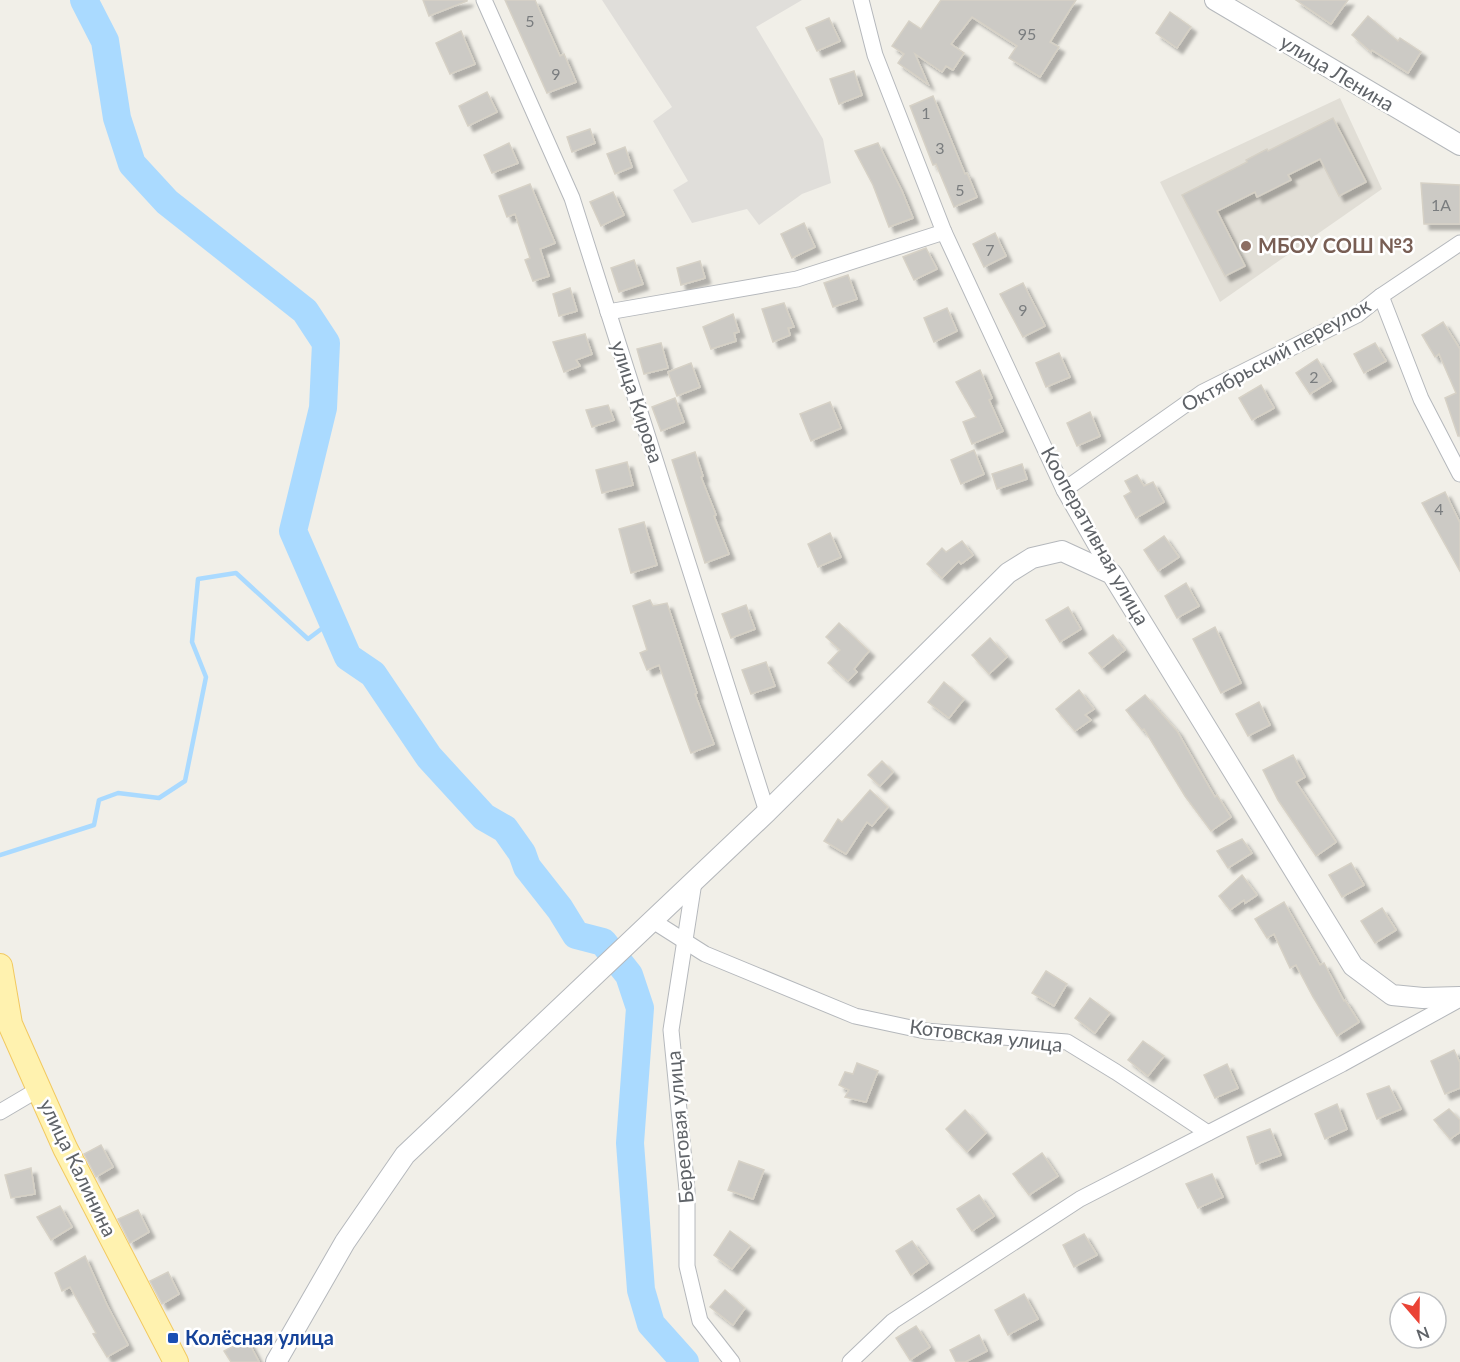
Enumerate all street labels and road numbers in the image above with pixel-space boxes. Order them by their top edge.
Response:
street label: улица Ленина [1276,29,1399,116]
street label: Октябрьский переулок [1177,292,1375,416]
street label: улица Кирова [607,338,669,466]
street label: Кооперативная улица [1037,442,1155,629]
street label: Котовская улица [908,1014,1064,1056]
street label: Береговая улица [660,1050,698,1204]
street label: улица Калинина [35,1095,123,1240]

